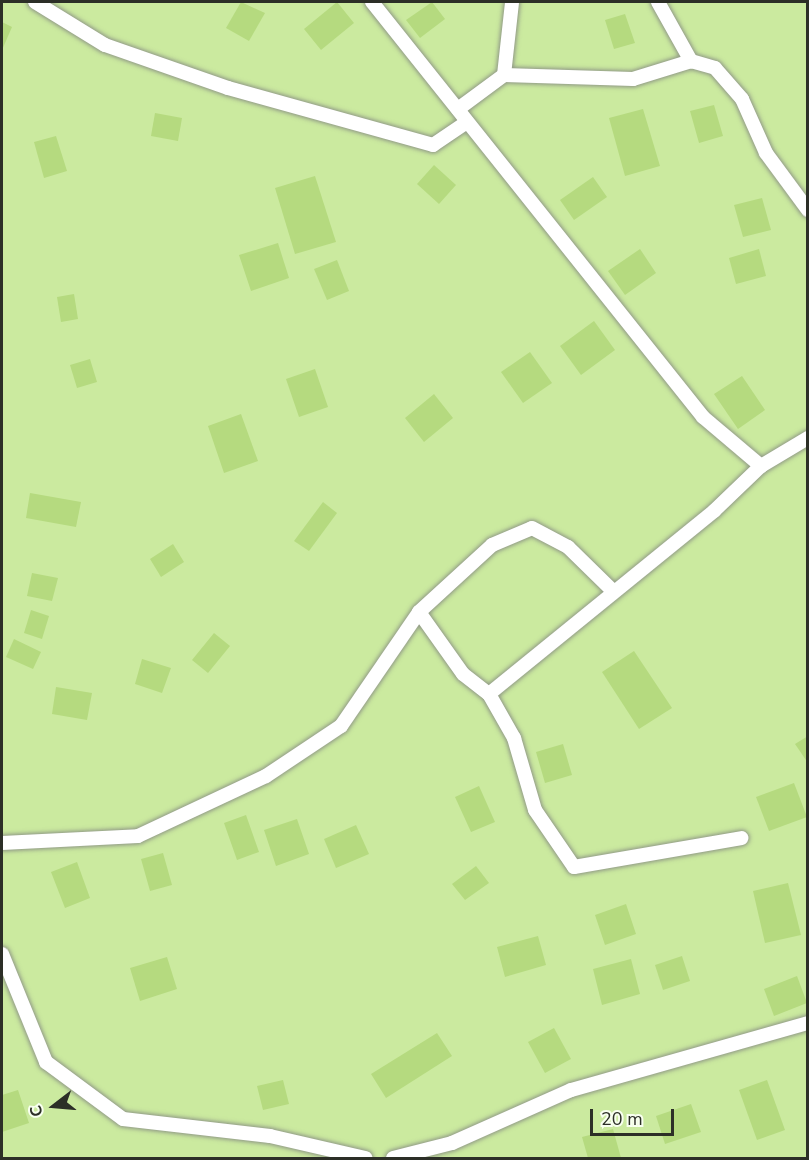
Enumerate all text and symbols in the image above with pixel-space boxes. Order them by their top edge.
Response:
north arrow [24,1076,84,1136]
scale bar [593,1097,677,1135]
text: С [25,1103,49,1119]
text: 20 m [601,1107,643,1131]

